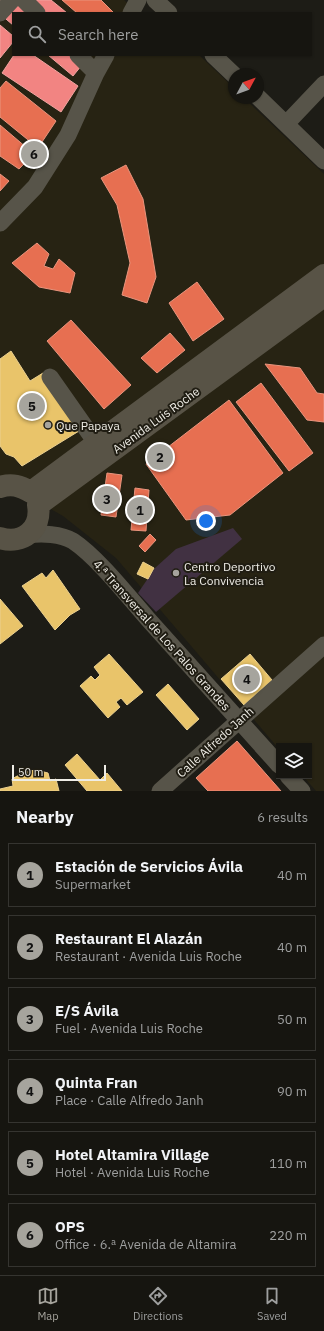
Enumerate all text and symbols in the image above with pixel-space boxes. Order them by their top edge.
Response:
search box [12,12,312,56]
icon: search [26,23,48,45]
text: Search here [58,25,138,44]
north arrow [228,68,264,104]
pin: 6 [21,139,47,169]
street label: Avenida Luis Roche [110,383,203,457]
pin: 5 [19,391,45,421]
place label: Que Papaya [56,418,120,433]
marker: Que Papaya [43,420,53,430]
pin: 2 [147,442,173,472]
pin: 3 [94,484,120,514]
pin: 1 [127,495,153,525]
your location [196,511,216,531]
street label: 4.ª Transversal de Los Palos Grandes [90,556,234,714]
place label: Centro Deportivo La Convivencia [184,559,276,588]
marker: Centro Deportivo La Convivencia [171,568,181,578]
pin: 4 [234,664,260,694]
street label: Calle Alfredo Janh [173,704,257,780]
map controls [276,743,312,779]
button: layers [276,743,312,779]
scale bar [12,763,106,782]
text: 50 m [18,765,43,779]
text: Nearby [16,806,74,828]
text: 6 results [257,809,308,826]
text: Estación de Servicios Ávila [55,857,243,876]
text: 1 [26,867,34,884]
text: 40 m [277,867,307,884]
text: Supermarket [55,876,131,893]
text: Restaurant El Alazán [55,929,202,948]
text: 2 [26,939,34,956]
text: 40 m [277,939,307,956]
text: Restaurant · Avenida Luis Roche [55,948,242,965]
text: E/S Ávila [55,1001,119,1020]
text: 3 [26,1011,34,1028]
text: 50 m [277,1011,307,1028]
text: Fuel · Avenida Luis Roche [55,1020,203,1037]
text: Quinta Fran [55,1073,137,1092]
text: 4 [26,1083,34,1100]
text: 90 m [277,1083,307,1100]
text: Place · Calle Alfredo Janh [55,1092,204,1109]
text: Hotel Altamira Village [55,1145,209,1164]
text: 5 [26,1155,34,1172]
text: 110 m [269,1155,307,1172]
text: Hotel · Avenida Luis Roche [55,1164,210,1181]
text: OPS [55,1217,85,1236]
text: 6 [26,1227,34,1244]
text: 220 m [269,1227,307,1244]
text: Office · 6.ª Avenida de Altamira [55,1236,236,1253]
tab: Map [37,1285,59,1323]
tab: Directions [133,1285,183,1323]
tab: Saved [257,1285,287,1323]

